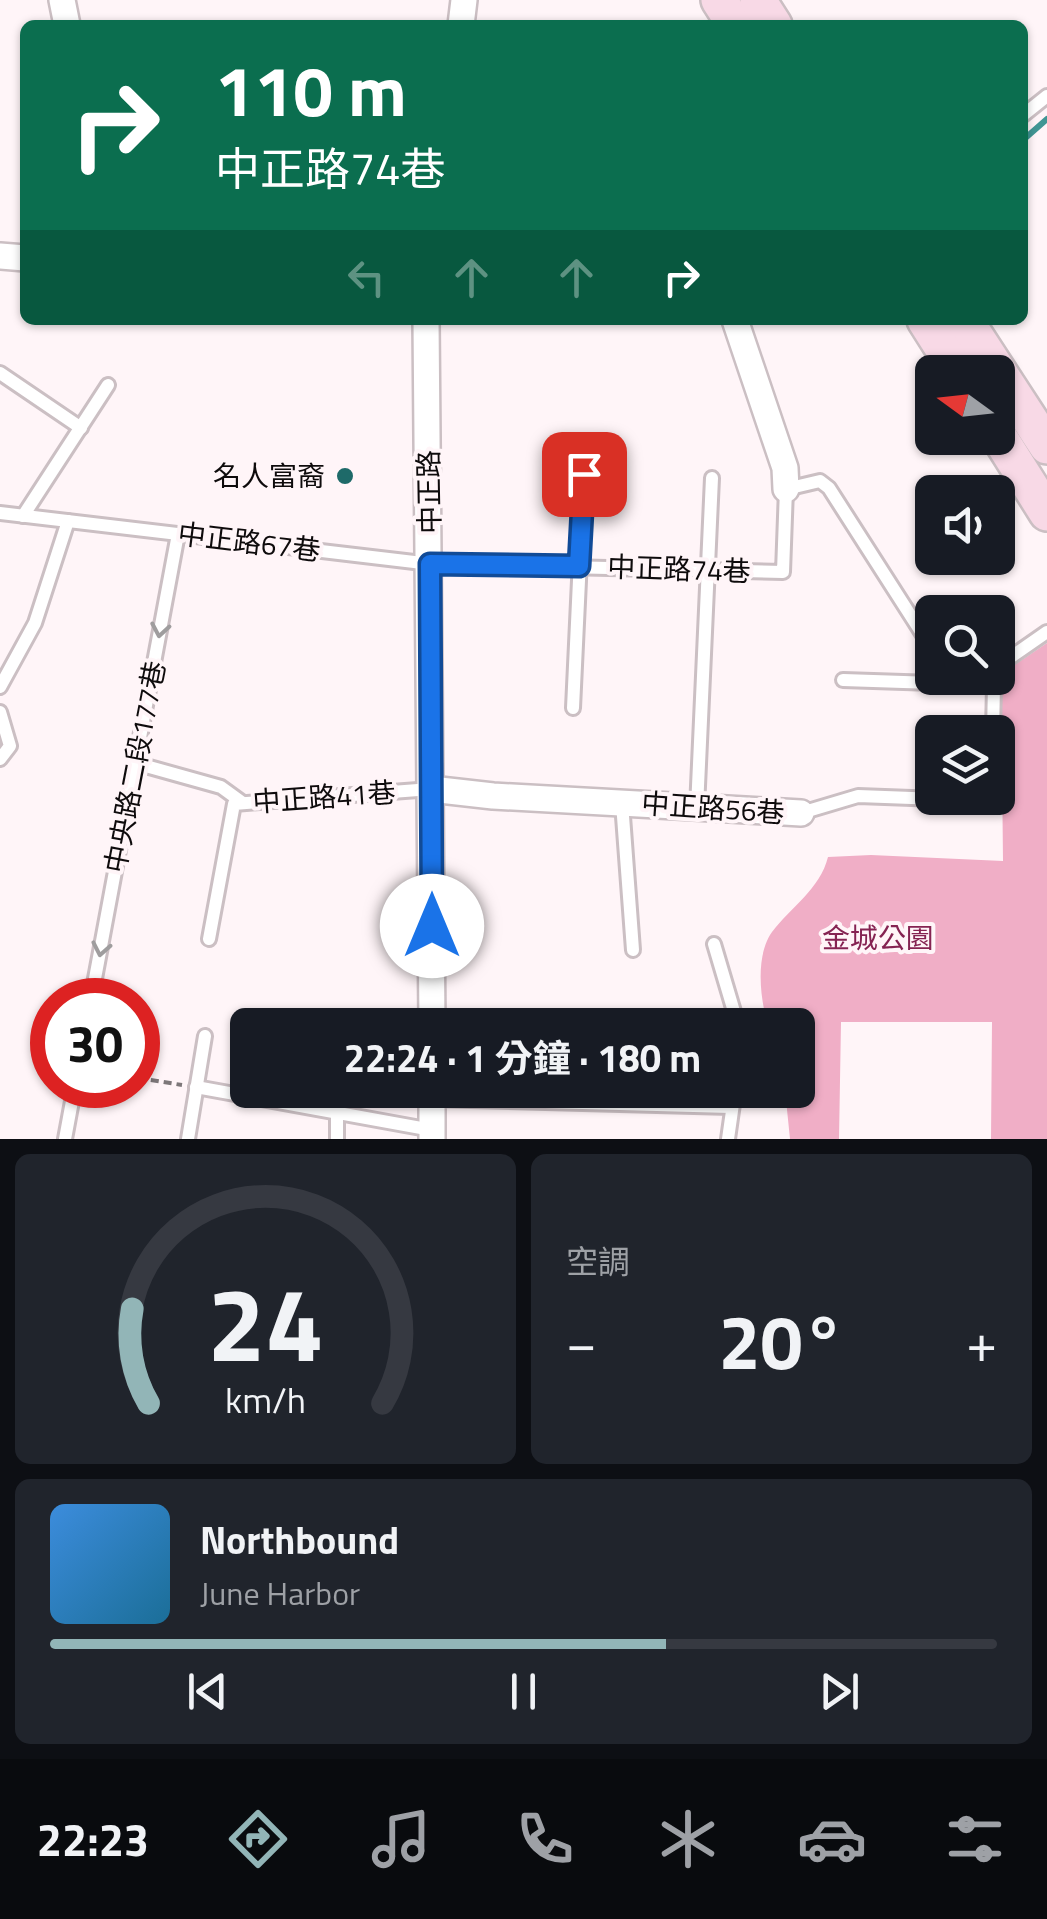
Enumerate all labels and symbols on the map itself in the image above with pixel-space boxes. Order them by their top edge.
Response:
north arrow [915,355,1015,455]
pin [542,432,627,517]
street label: 中正路 [406,450,451,534]
place label: 名人富裔 [213,454,325,497]
marker: 名人富裔 [334,465,356,487]
street label: 中正路67巷 [175,511,323,572]
street label: 中正路74巷 [607,545,751,592]
one-way arrow [150,622,171,638]
street label: 中央路二段177巷 [93,657,176,877]
street label: 中正路41巷 [251,770,397,823]
street label: 中正路56巷 [640,781,786,834]
position arrow [380,874,484,978]
park label: 金城公園 [822,916,934,959]
one-way arrow [91,940,112,957]
speed limit sign: 30 [30,978,160,1108]

